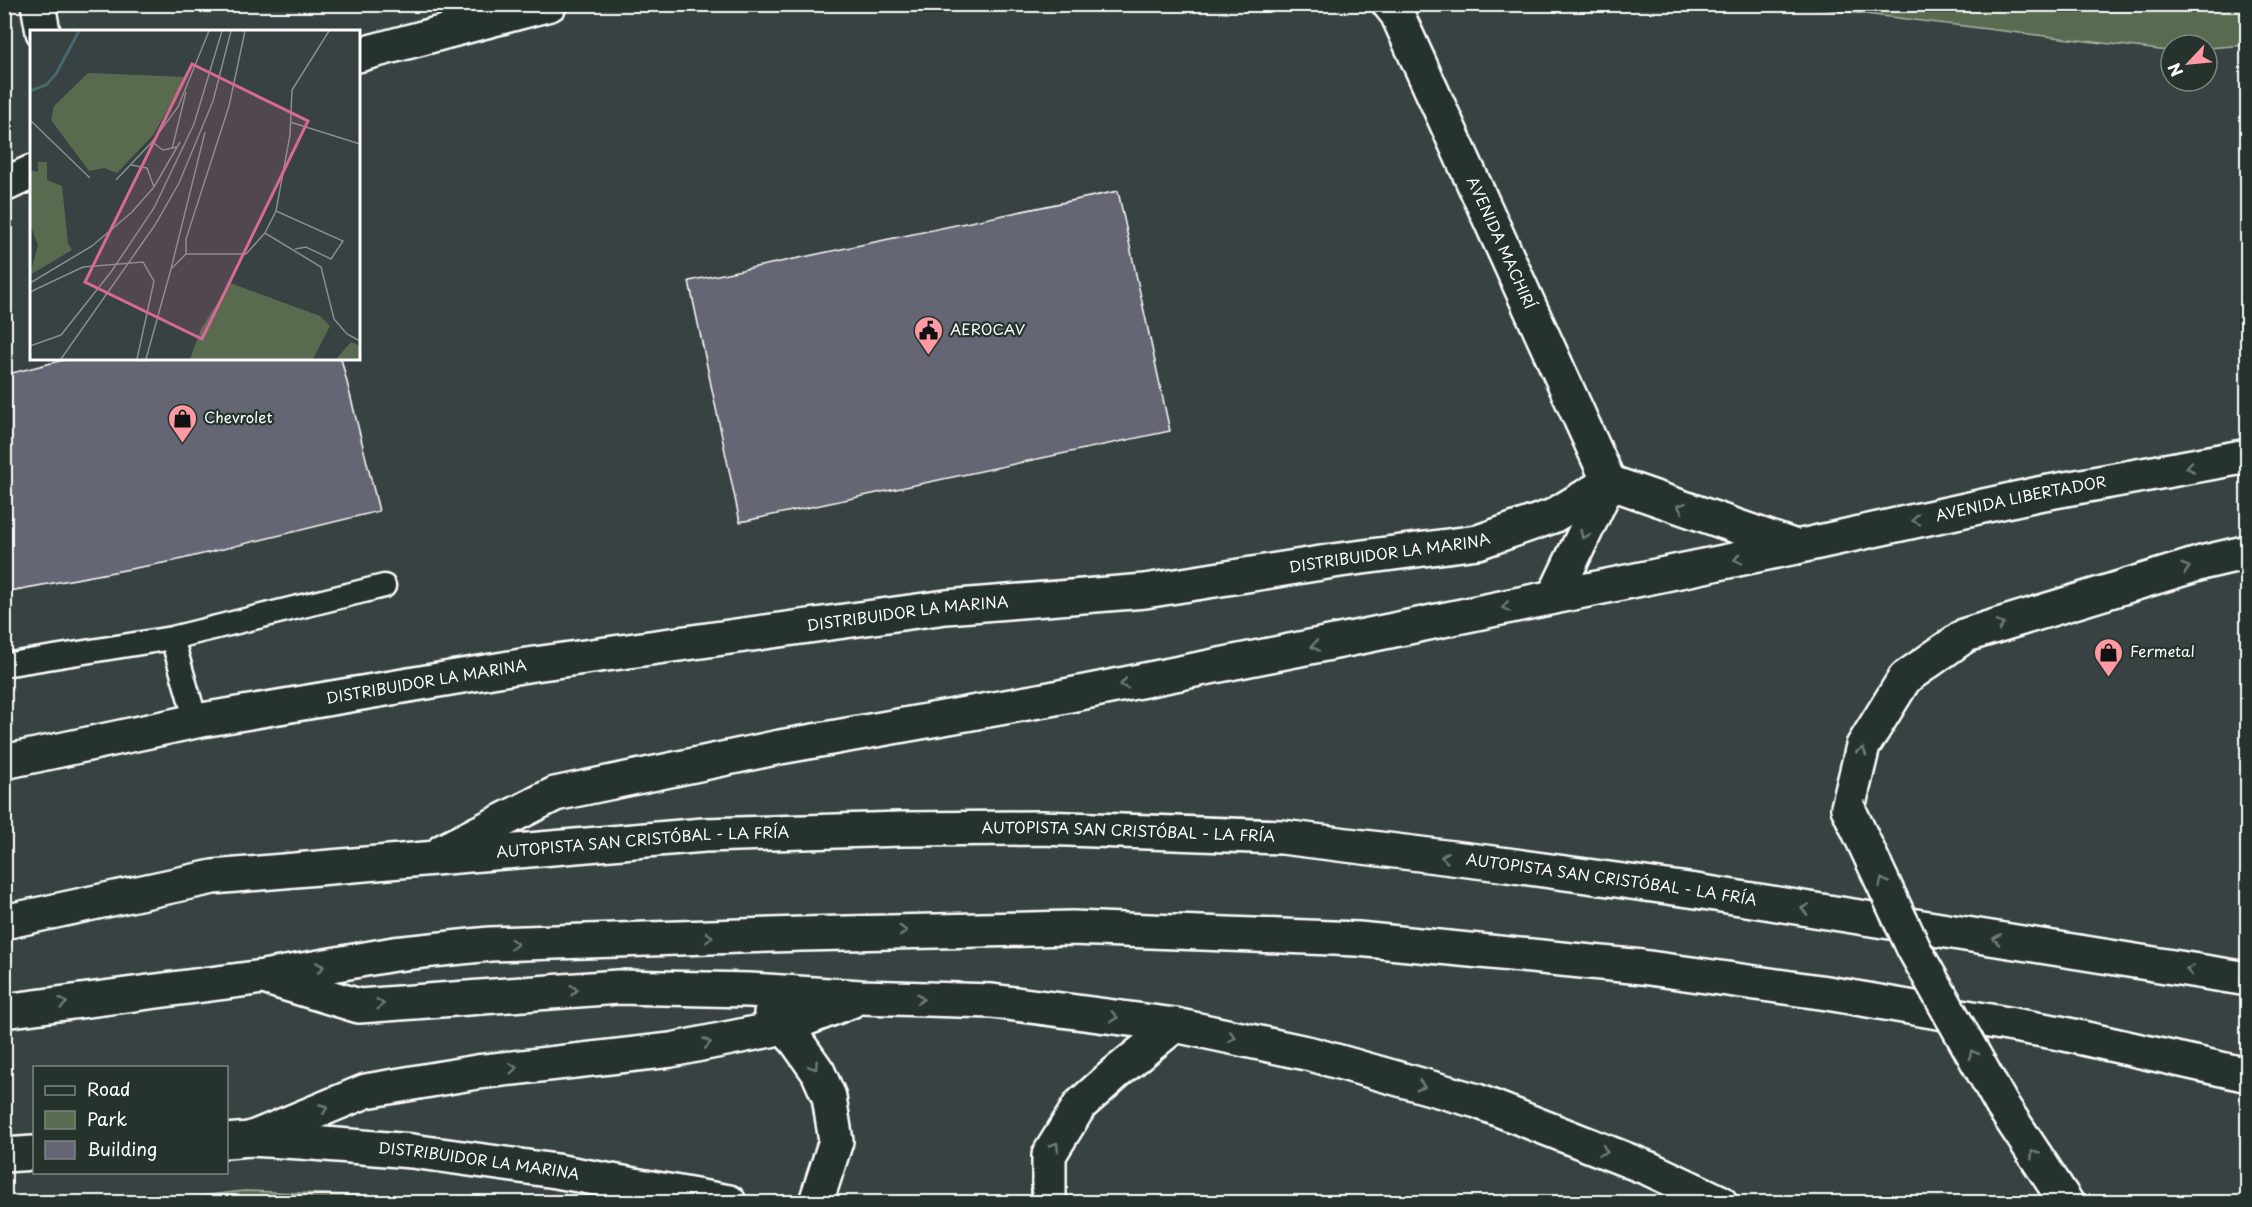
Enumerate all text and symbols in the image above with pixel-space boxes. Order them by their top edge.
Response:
inset map [30,30,360,360]
north arrow [2159,33,2219,93]
text: N [2161,59,2188,81]
street label: AVENIDA MACHIRÍ [1462,172,1542,313]
public building icon: AEROCAV [913,314,945,356]
place label: AEROCAV [950,317,1026,340]
shop icon: Chevrolet [167,402,199,444]
place label: Chevrolet [204,405,273,428]
one-way arrow [2185,460,2195,472]
street label: AVENIDA LIBERTADOR [1933,469,2108,526]
one-way arrow [1676,502,1687,514]
one-way arrow [1911,513,1921,526]
street label: DISTRIBUIDOR LA MARINA [1287,526,1493,578]
one-way arrow [1579,528,1591,539]
one-way arrow [1734,552,1744,565]
one-way arrow [2180,563,2191,575]
street label: DISTRIBUIDOR LA MARINA [805,589,1009,636]
one-way arrow [1502,600,1512,613]
one-way arrow [1994,620,2005,632]
shop icon: Fermetal [2093,636,2125,678]
one-way arrow [1311,639,1321,652]
place label: Fermetal [2130,639,2195,662]
street label: DISTRIBUIDOR LA MARINA [324,652,528,709]
one-way arrow [1119,677,1129,690]
one-way arrow [1855,747,1867,757]
street label: AUTOPISTA SAN CRISTÓBAL - LA FRÍA [981,815,1275,847]
street label: AUTOPISTA SAN CRISTÓBAL - LA FRÍA [495,819,789,863]
street label: AUTOPISTA SAN CRISTÓBAL - LA FRÍA [1465,847,1759,911]
one-way arrow [1441,851,1450,864]
one-way arrow [1878,877,1890,888]
one-way arrow [1800,903,1809,915]
one-way arrow [899,925,908,938]
one-way arrow [704,931,713,943]
one-way arrow [1993,934,2002,946]
one-way arrow [509,937,518,950]
one-way arrow [315,961,325,974]
one-way arrow [2185,964,2194,976]
one-way arrow [570,984,579,997]
one-way arrow [915,993,924,1005]
one-way arrow [58,997,67,1010]
one-way arrow [375,998,384,1011]
one-way arrow [1109,1010,1118,1023]
one-way arrow [1227,1030,1237,1043]
one-way arrow [701,1037,711,1050]
one-way arrow [1969,1050,1980,1060]
one-way arrow [806,1060,818,1070]
one-way arrow [509,1062,518,1075]
legend [33,1066,228,1174]
text: Road [87,1075,131,1102]
one-way arrow [1416,1078,1426,1091]
one-way arrow [317,1104,328,1116]
text: Park [87,1105,127,1132]
text: Building [87,1135,157,1162]
street label: DISTRIBUIDOR LA MARINA [377,1135,582,1185]
one-way arrow [1047,1142,1059,1152]
one-way arrow [1598,1144,1609,1156]
one-way arrow [2030,1150,2041,1161]

